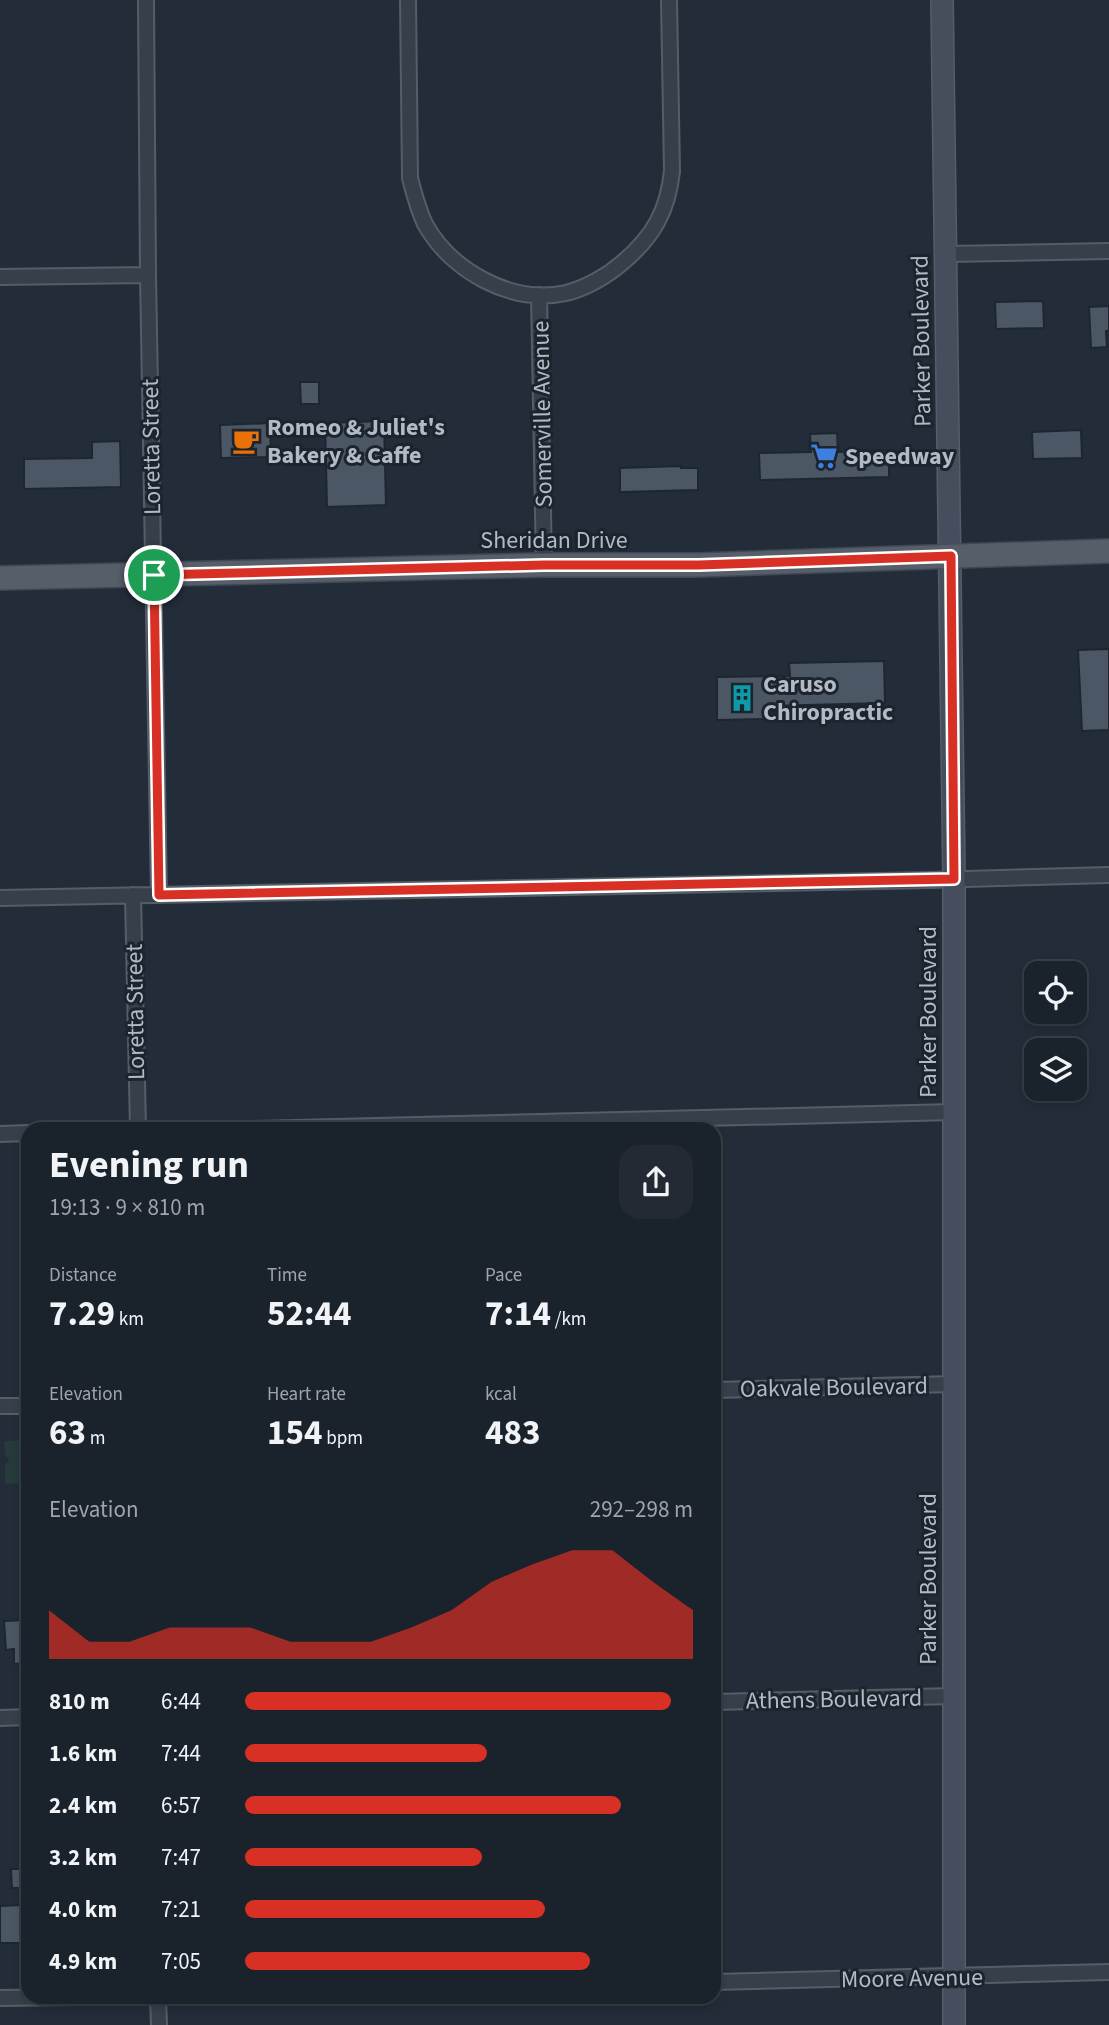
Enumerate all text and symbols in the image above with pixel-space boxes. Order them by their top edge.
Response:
street label: Parker Boulevard [903,255,940,427]
street label: Somerville Avenue [523,320,562,508]
street label: Loretta Street [133,378,170,515]
place label: Romeo & Juliet's Bakery & Caffe [267,410,445,473]
cafe icon: Romeo & Juliet's Bakery & Caffe [231,426,261,456]
place label: Speedway [845,439,955,474]
supermarket icon: Speedway [809,441,839,471]
street label: Sheridan Drive [480,523,628,558]
pin [124,545,184,605]
icon: arrive [135,556,173,594]
place label: Caruso Chiropractic [763,667,893,730]
building icon: Caruso Chiropractic [727,683,757,713]
street label: Parker Boulevard [911,926,946,1098]
street label: Loretta Street [117,943,154,1080]
map controls [1024,961,1087,1101]
button: locate [1024,961,1087,1024]
button: layers [1024,1038,1087,1101]
text: Evening run [49,1138,249,1192]
button: share [619,1145,693,1219]
text: 19:13 · 9 × 810 m [49,1191,205,1224]
text: Distance [49,1262,117,1289]
text: Time [267,1262,307,1289]
text: Pace [485,1262,522,1289]
text: 7.29 [49,1289,115,1339]
text: 52:44 [267,1289,351,1339]
text: 7:14 [485,1289,551,1339]
text: km [115,1306,144,1333]
text: /km [551,1306,587,1333]
street label: Oakvale Boulevard [740,1368,928,1407]
text: Elevation [49,1381,123,1408]
text: Heart rate [267,1381,346,1408]
text: kcal [485,1381,517,1408]
text: 63 [49,1408,86,1458]
text: 154 [267,1408,322,1458]
text: 483 [485,1408,540,1458]
text: m [86,1425,106,1452]
text: bpm [322,1425,363,1452]
text: Elevation [49,1493,139,1526]
text: 292–298 m [590,1493,693,1526]
street label: Parker Boulevard [911,1493,946,1665]
street label: Athens Boulevard [746,1680,922,1719]
text: 810 m [49,1685,110,1718]
text: 6:44 [161,1685,201,1718]
text: 1.6 km [49,1737,117,1770]
text: 7:44 [161,1737,201,1770]
text: 2.4 km [49,1789,117,1822]
text: 6:57 [161,1789,201,1822]
text: 3.2 km [49,1841,117,1874]
text: 7:47 [161,1841,201,1874]
text: 4.0 km [49,1893,117,1926]
text: 7:21 [161,1893,201,1926]
text: 4.9 km [49,1945,117,1978]
text: 7:05 [161,1945,201,1978]
street label: Moore Avenue [841,1960,983,1997]

